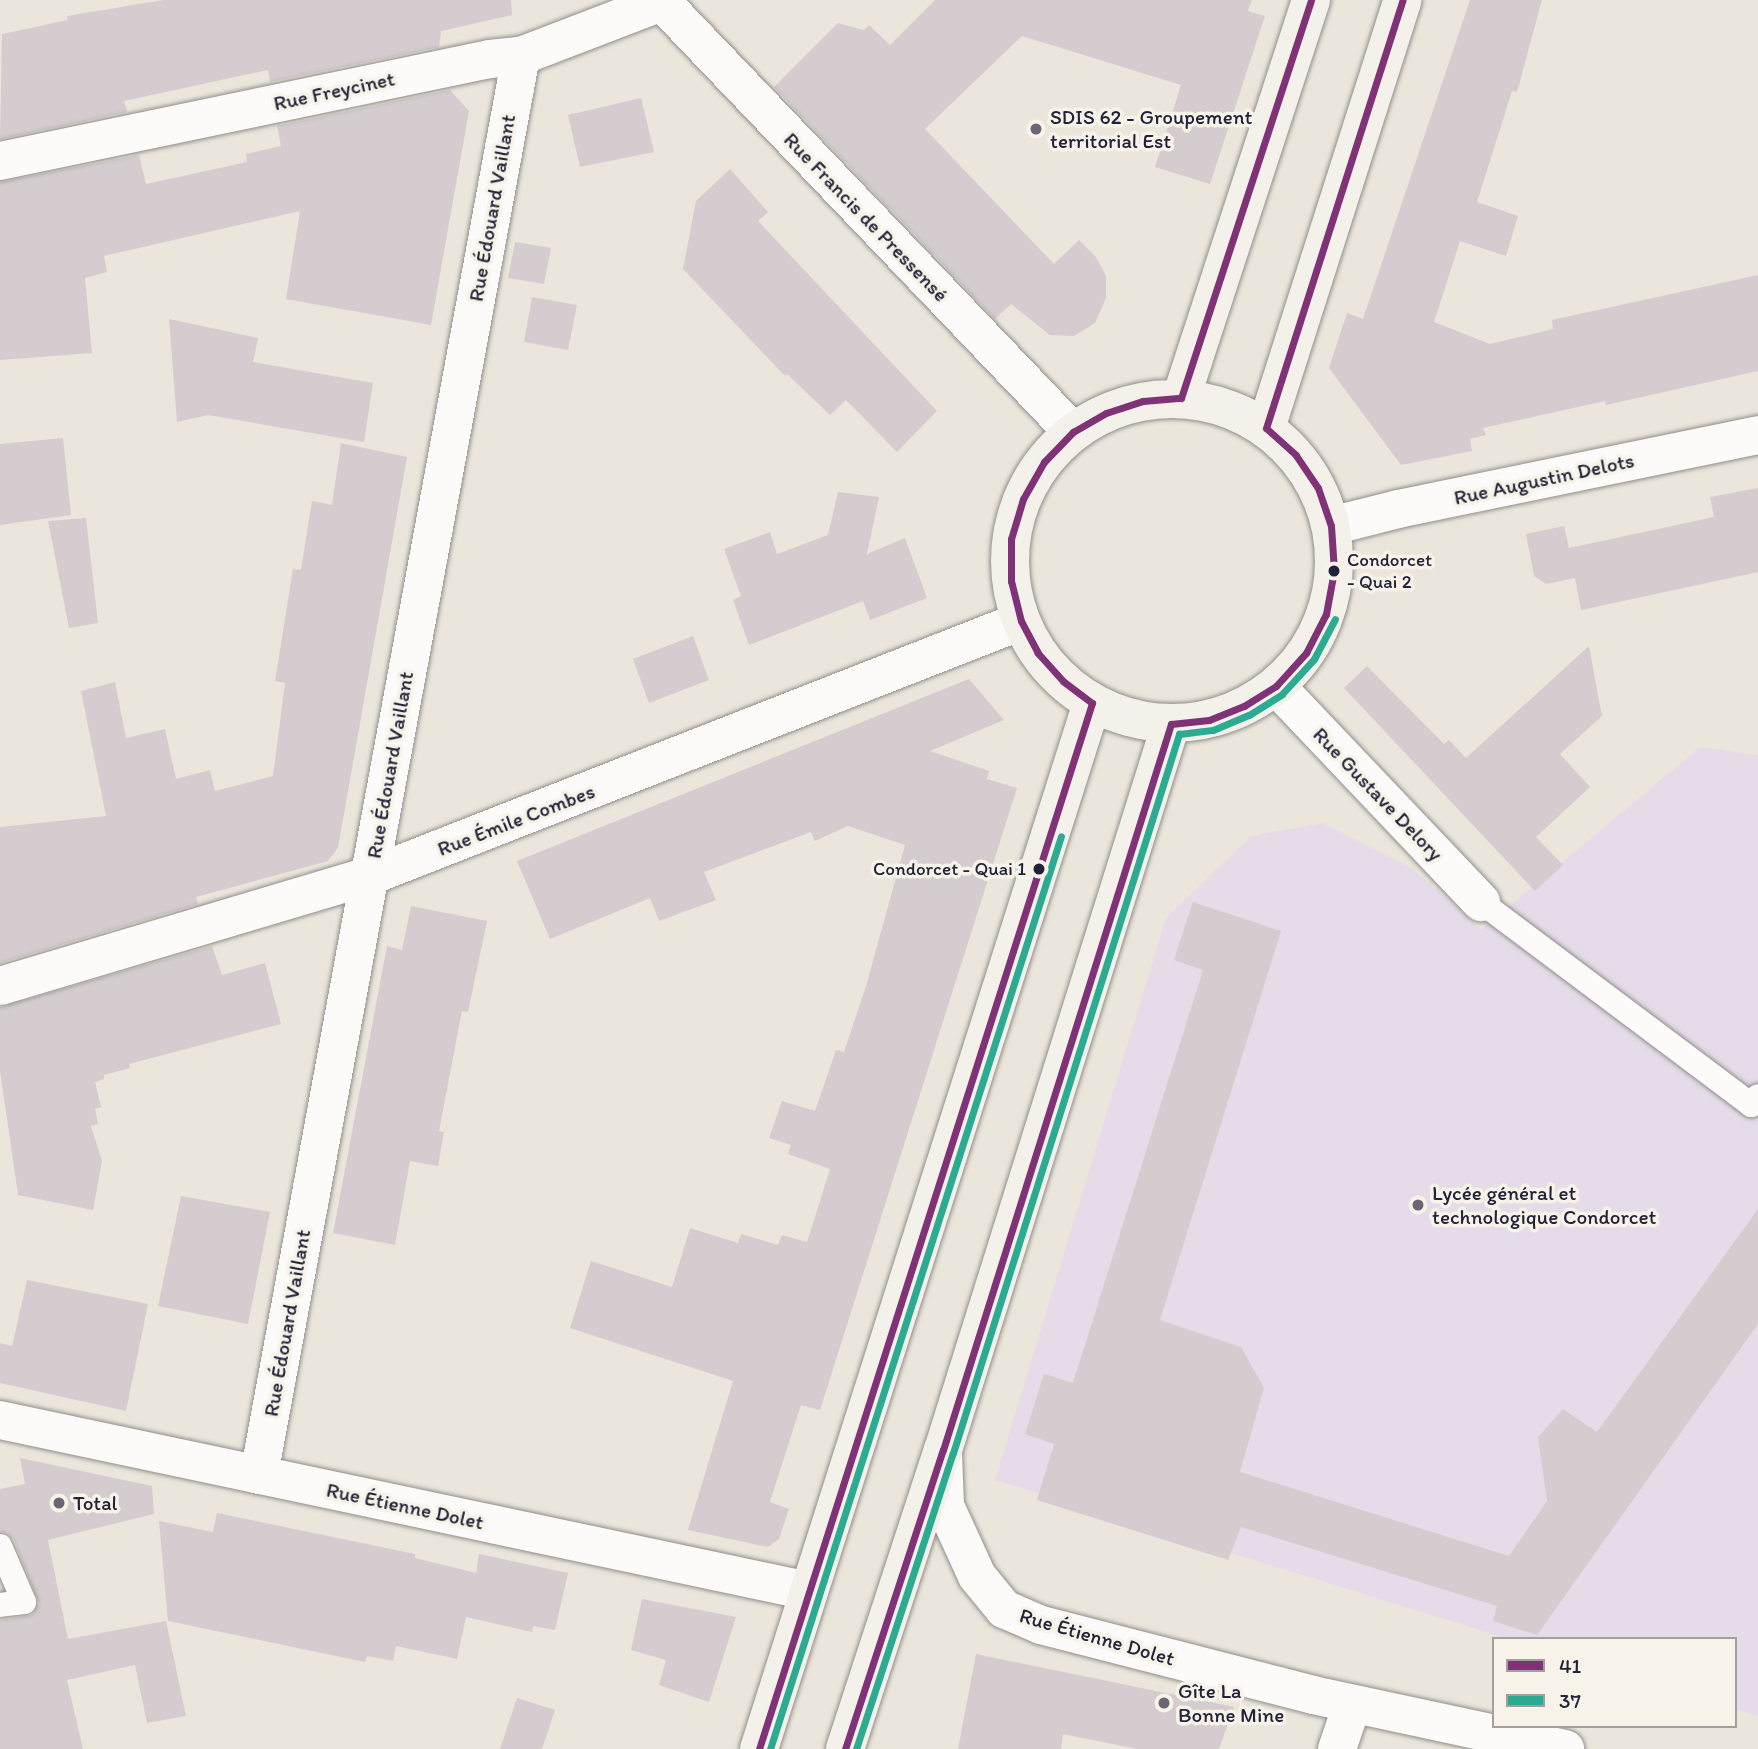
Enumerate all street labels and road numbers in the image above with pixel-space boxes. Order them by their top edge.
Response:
street label: Rue Freycinet [271,66,397,116]
street label: Rue Édouard Vaillant [463,112,521,304]
street label: Rue Francis de Pressensé [778,127,954,307]
street label: Rue Augustin Delots [1452,448,1636,510]
street label: Rue Édouard Vaillant [361,669,419,861]
street label: Rue Gustave Delory [1308,722,1448,866]
street label: Rue Émile Combes [434,778,598,862]
street label: Rue Édouard Vaillant [258,1227,316,1419]
street label: Rue Étienne Dolet [324,1477,486,1535]
street label: Rue Étienne Dolet [1017,1603,1177,1671]

